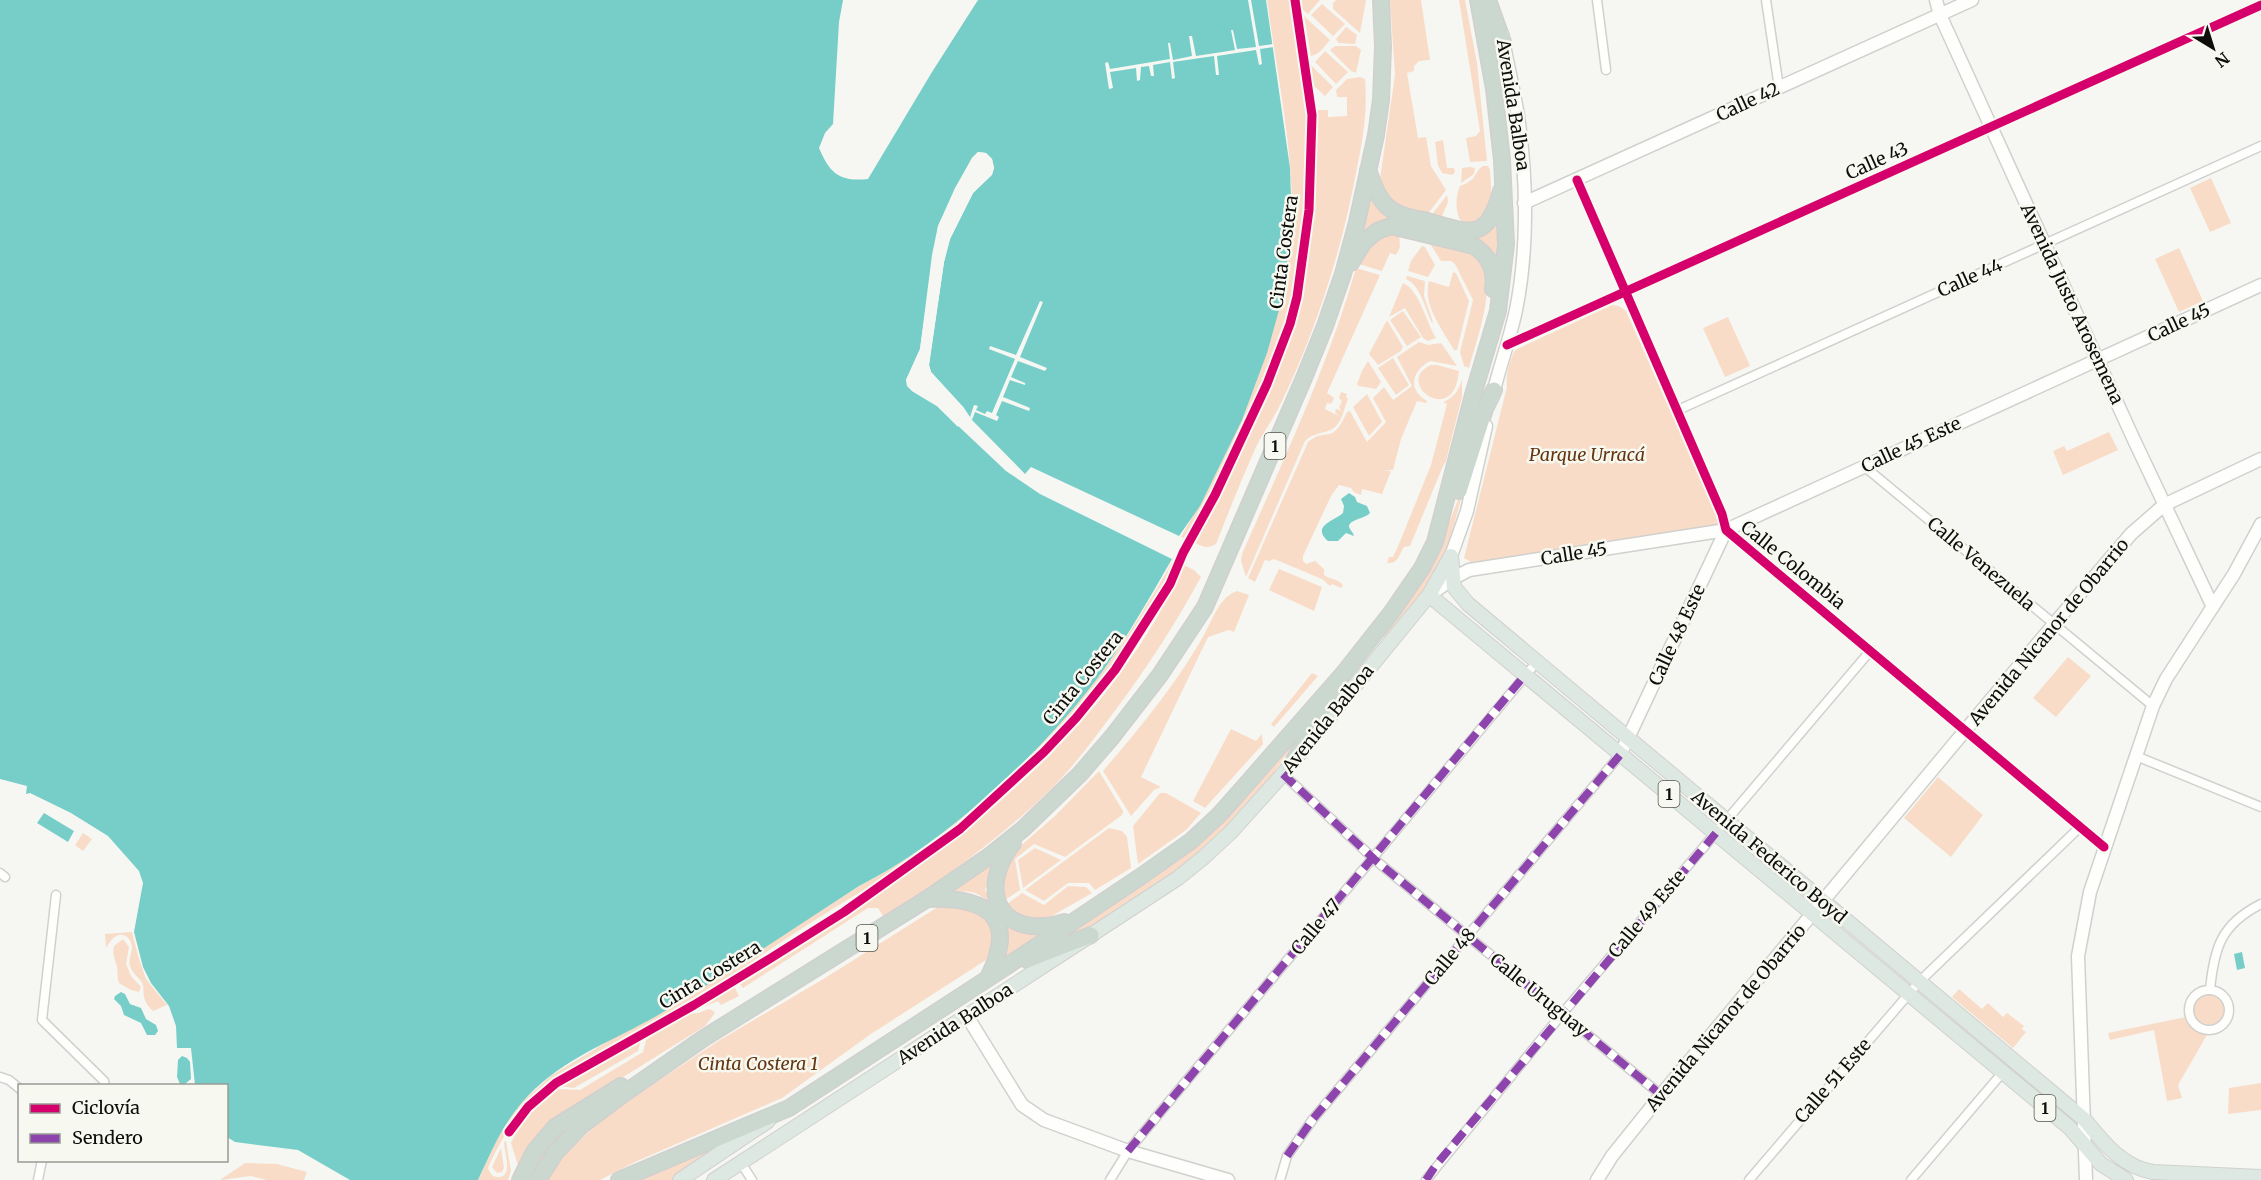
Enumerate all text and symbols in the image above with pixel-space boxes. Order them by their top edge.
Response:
north arrow [2183,18,2243,78]
street label: Avenida Balboa [1492,36,1535,173]
text: N [2211,48,2233,72]
street label: Calle 42 [1712,77,1783,126]
street label: Calle 43 [1842,137,1912,185]
street label: Cinta Costera [1264,193,1303,310]
street label: Avenida Justo Arosemena [2015,199,2129,408]
street label: Calle 44 [1934,253,2006,302]
street label: Calle 45 [2144,298,2214,347]
street label: Calle 45 Este [1857,411,1964,478]
road number: 1 [1264,433,1286,459]
park label: Parque Urracá [1529,443,1645,466]
street label: Calle Venezuela [1923,512,2040,616]
street label: Calle Colombia [1736,515,1851,614]
street label: Avenida Nicanor de Obarrio [1963,533,2134,731]
street label: Calle 45 [1539,537,1609,570]
street label: Calle 48 Este [1643,580,1710,689]
street label: Cinta Costera [1038,626,1128,729]
street label: Avenida Balboa [1276,660,1379,778]
road number: 1 [1658,781,1680,807]
street label: Avenida Federico Boyd [1686,784,1852,928]
street label: Calle 49 Este [1603,865,1690,963]
street label: Calle 47 [1286,894,1346,959]
street label: Avenida Nicanor de Obarrio [1640,919,1811,1117]
street label: Calle 48 [1419,923,1480,990]
road number: 1 [856,925,878,951]
street label: Cinta Costera [655,935,765,1014]
street label: Calle Uruguay [1485,948,1594,1042]
street label: Avenida Balboa [892,978,1017,1070]
street label: Calle 51 Este [1789,1033,1876,1128]
park label: Cinta Costera 1 [698,1052,818,1075]
legend [18,1084,228,1162]
road number: 1 [2034,1095,2056,1121]
text: Ciclovía [72,1096,140,1119]
text: Sendero [72,1126,143,1149]

